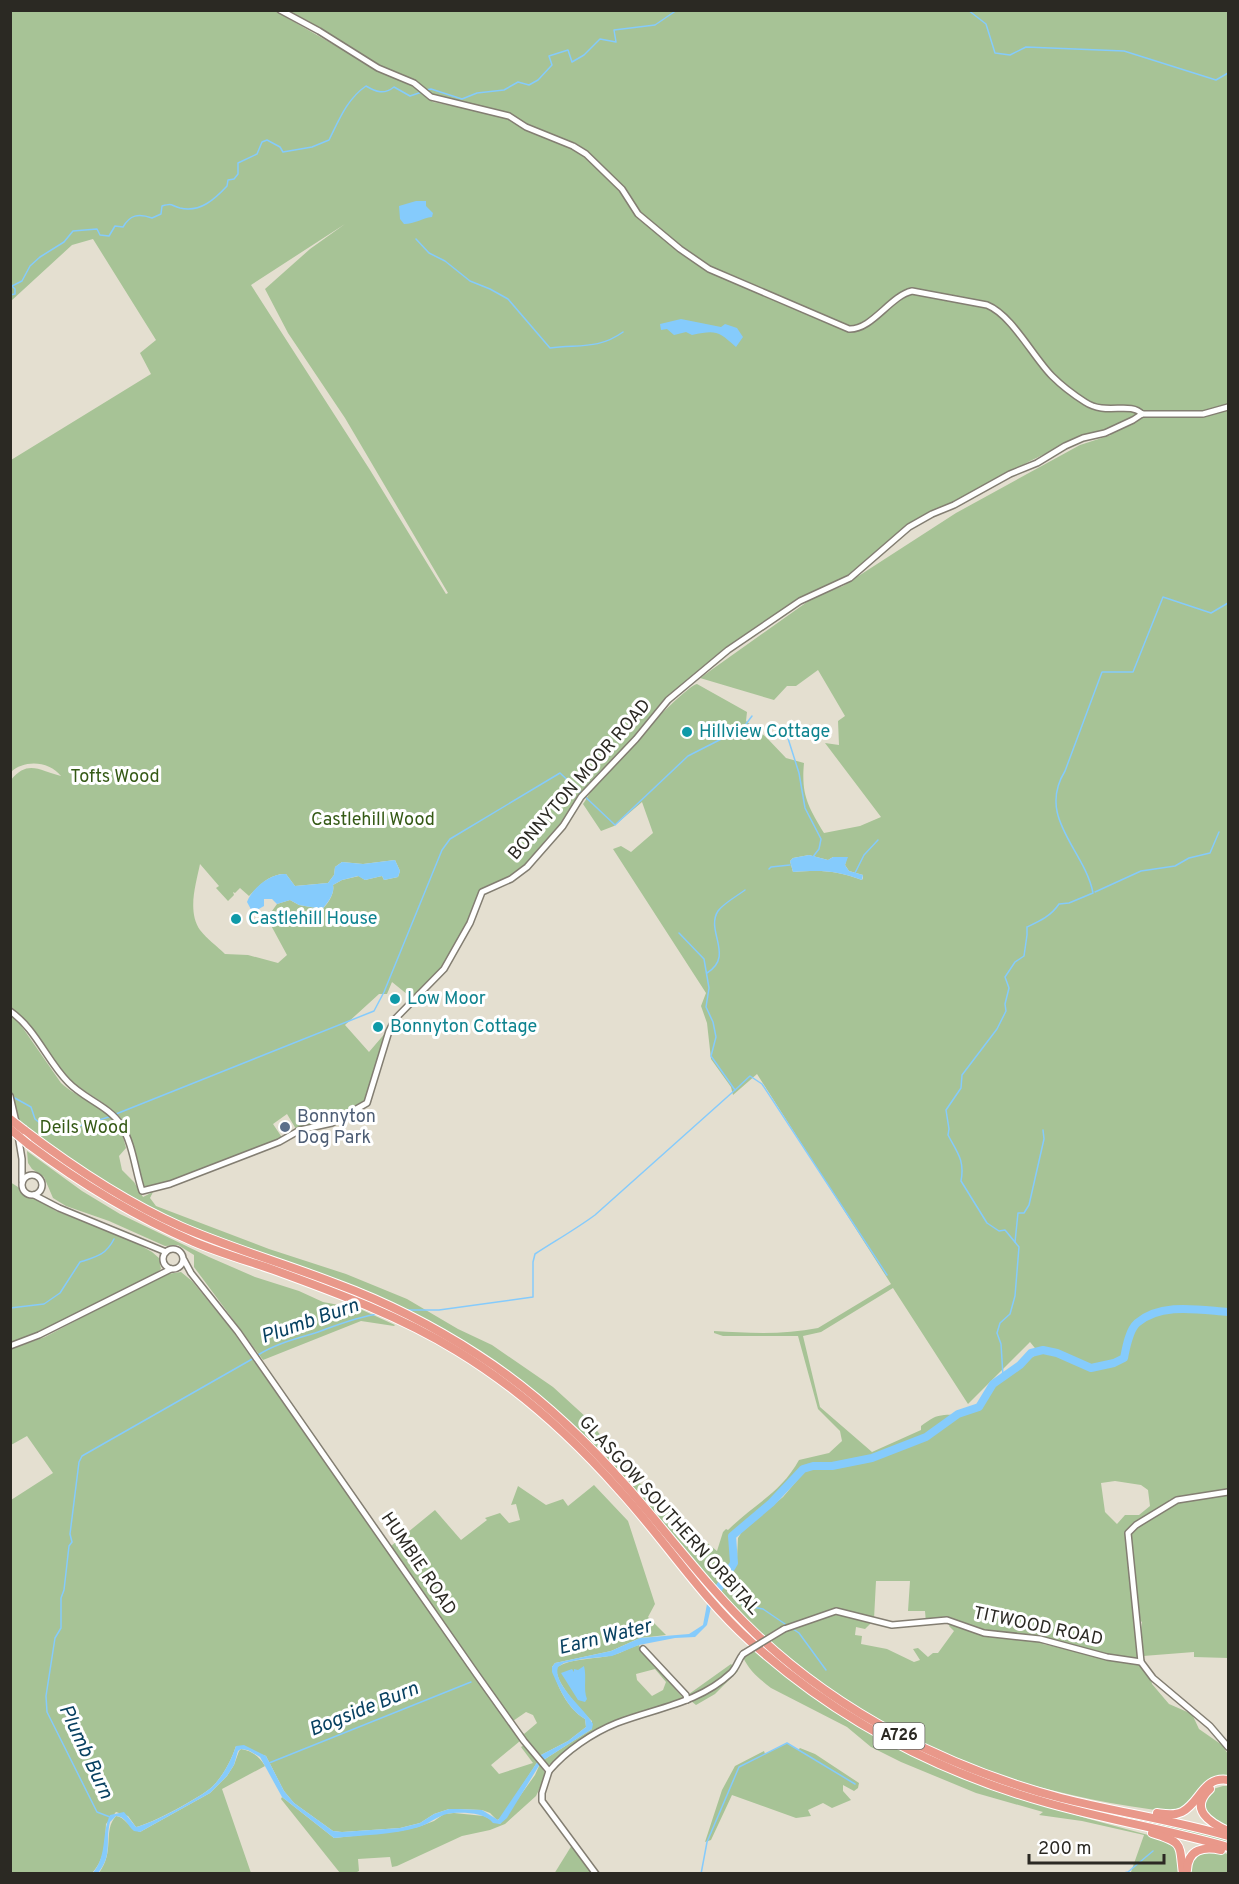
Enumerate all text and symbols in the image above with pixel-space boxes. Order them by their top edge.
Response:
street label: BONNYTON MOOR ROAD [504,695,656,865]
place label: Hillview Cottage [699,721,830,744]
marker: Hillview Cottage [680,725,694,739]
park label: Tofts Wood [70,766,160,789]
park label: Castlehill Wood [311,809,435,832]
place label: Castlehill House [248,908,377,931]
marker: Castlehill House [229,912,243,926]
place label: Low Moor [407,988,486,1011]
marker: Low Moor [388,992,402,1006]
place label: Bonnyton Cottage [390,1016,537,1039]
marker: Bonnyton Cottage [371,1020,385,1034]
place label: Bonnyton Dog Park [297,1106,376,1150]
park label: Deils Wood [40,1117,128,1140]
marker: Bonnyton Dog Park [278,1120,292,1134]
water label: Plumb Burn [258,1293,362,1351]
street label: GLASGOW SOUTHERN ORBITAL [573,1412,765,1620]
street label: HUMBIE ROAD [375,1508,461,1620]
street label: TITWOOD ROAD [971,1602,1105,1652]
water label: Earn Water [556,1614,656,1662]
water label: Bogside Burn [305,1676,423,1744]
water label: Plumb Burn [52,1700,118,1804]
road number: A726 [874,1723,924,1749]
scale bar [1029,1827,1164,1865]
text: 200 m [1038,1838,1091,1861]

